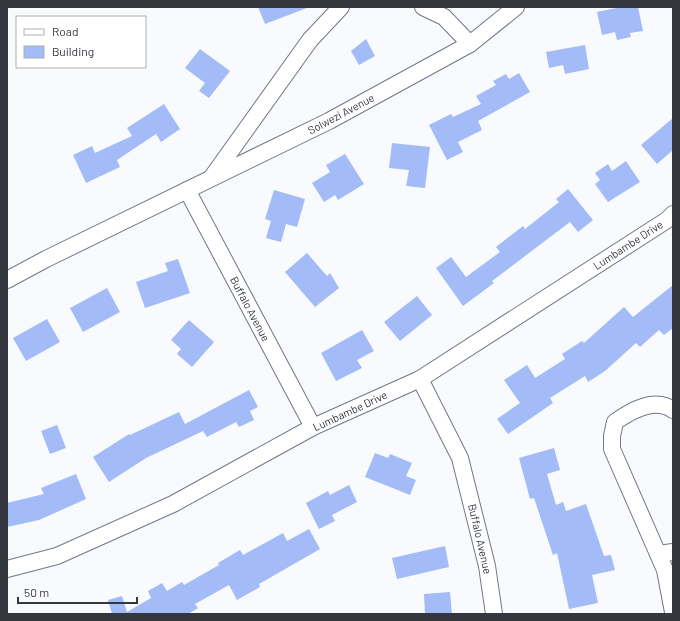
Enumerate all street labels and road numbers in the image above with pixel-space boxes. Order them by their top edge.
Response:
street label: Solwezi Avenue [305,91,376,137]
street label: Lumbambe Drive [590,217,665,272]
street label: Buffalo Avenue [228,274,273,344]
street label: Lumbambe Drive [311,388,389,433]
street label: Buffalo Avenue [466,503,495,575]

